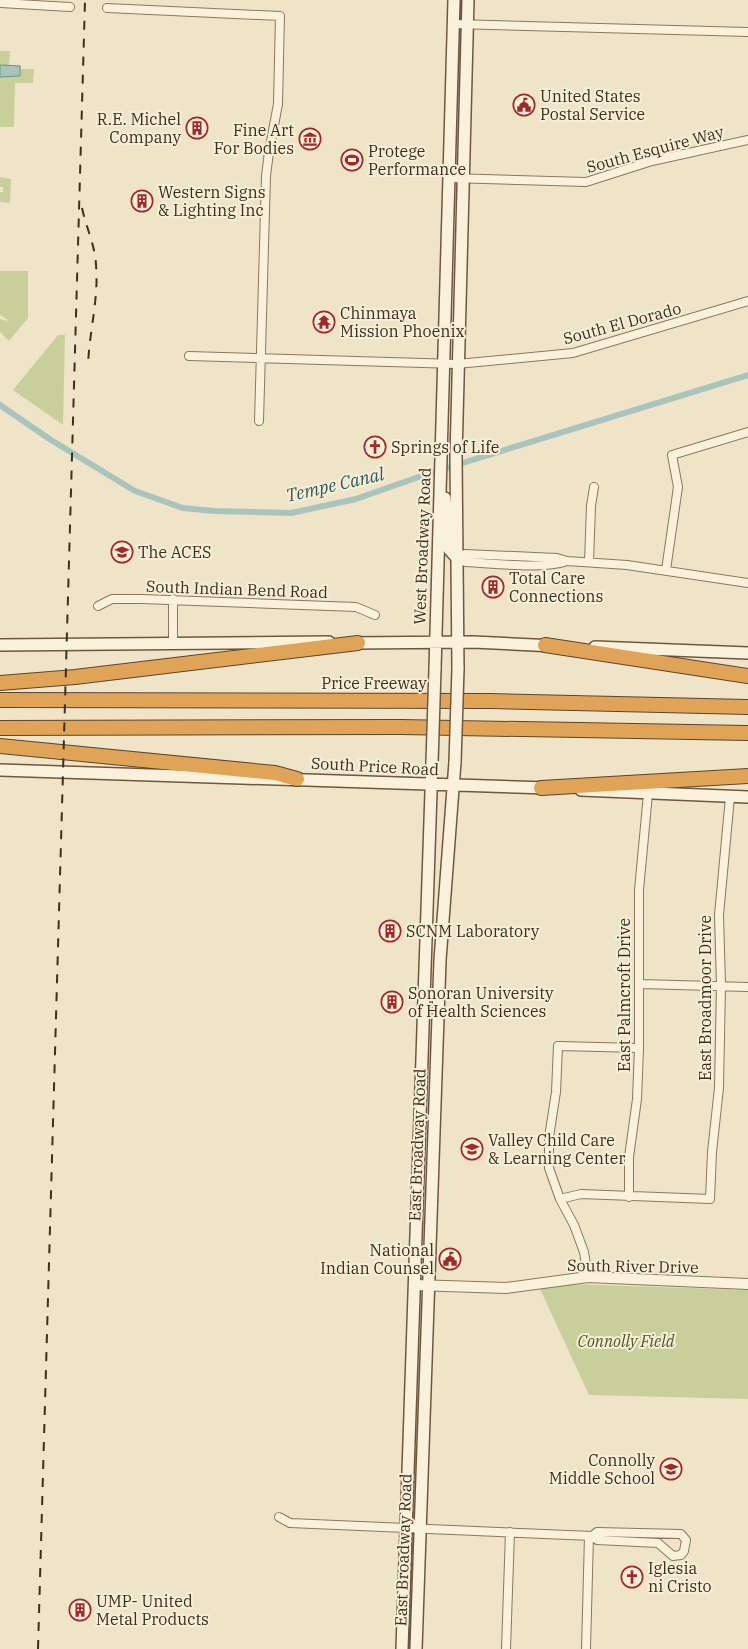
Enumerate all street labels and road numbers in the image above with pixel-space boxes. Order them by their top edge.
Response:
street label: South Esquire Way [584,121,726,177]
street label: South El Dorado [561,298,683,348]
street label: West Broadway Road [409,467,435,625]
street label: South Indian Bend Road [146,576,329,602]
street label: Price Freeway [321,673,427,693]
street label: South Price Road [310,753,440,779]
street label: East Broadmoor Drive [695,915,715,1081]
street label: East Palmcroft Drive [614,918,634,1072]
street label: East Broadway Road [404,1068,430,1222]
street label: South River Drive [567,1255,699,1277]
street label: East Broadway Road [390,1473,416,1627]

